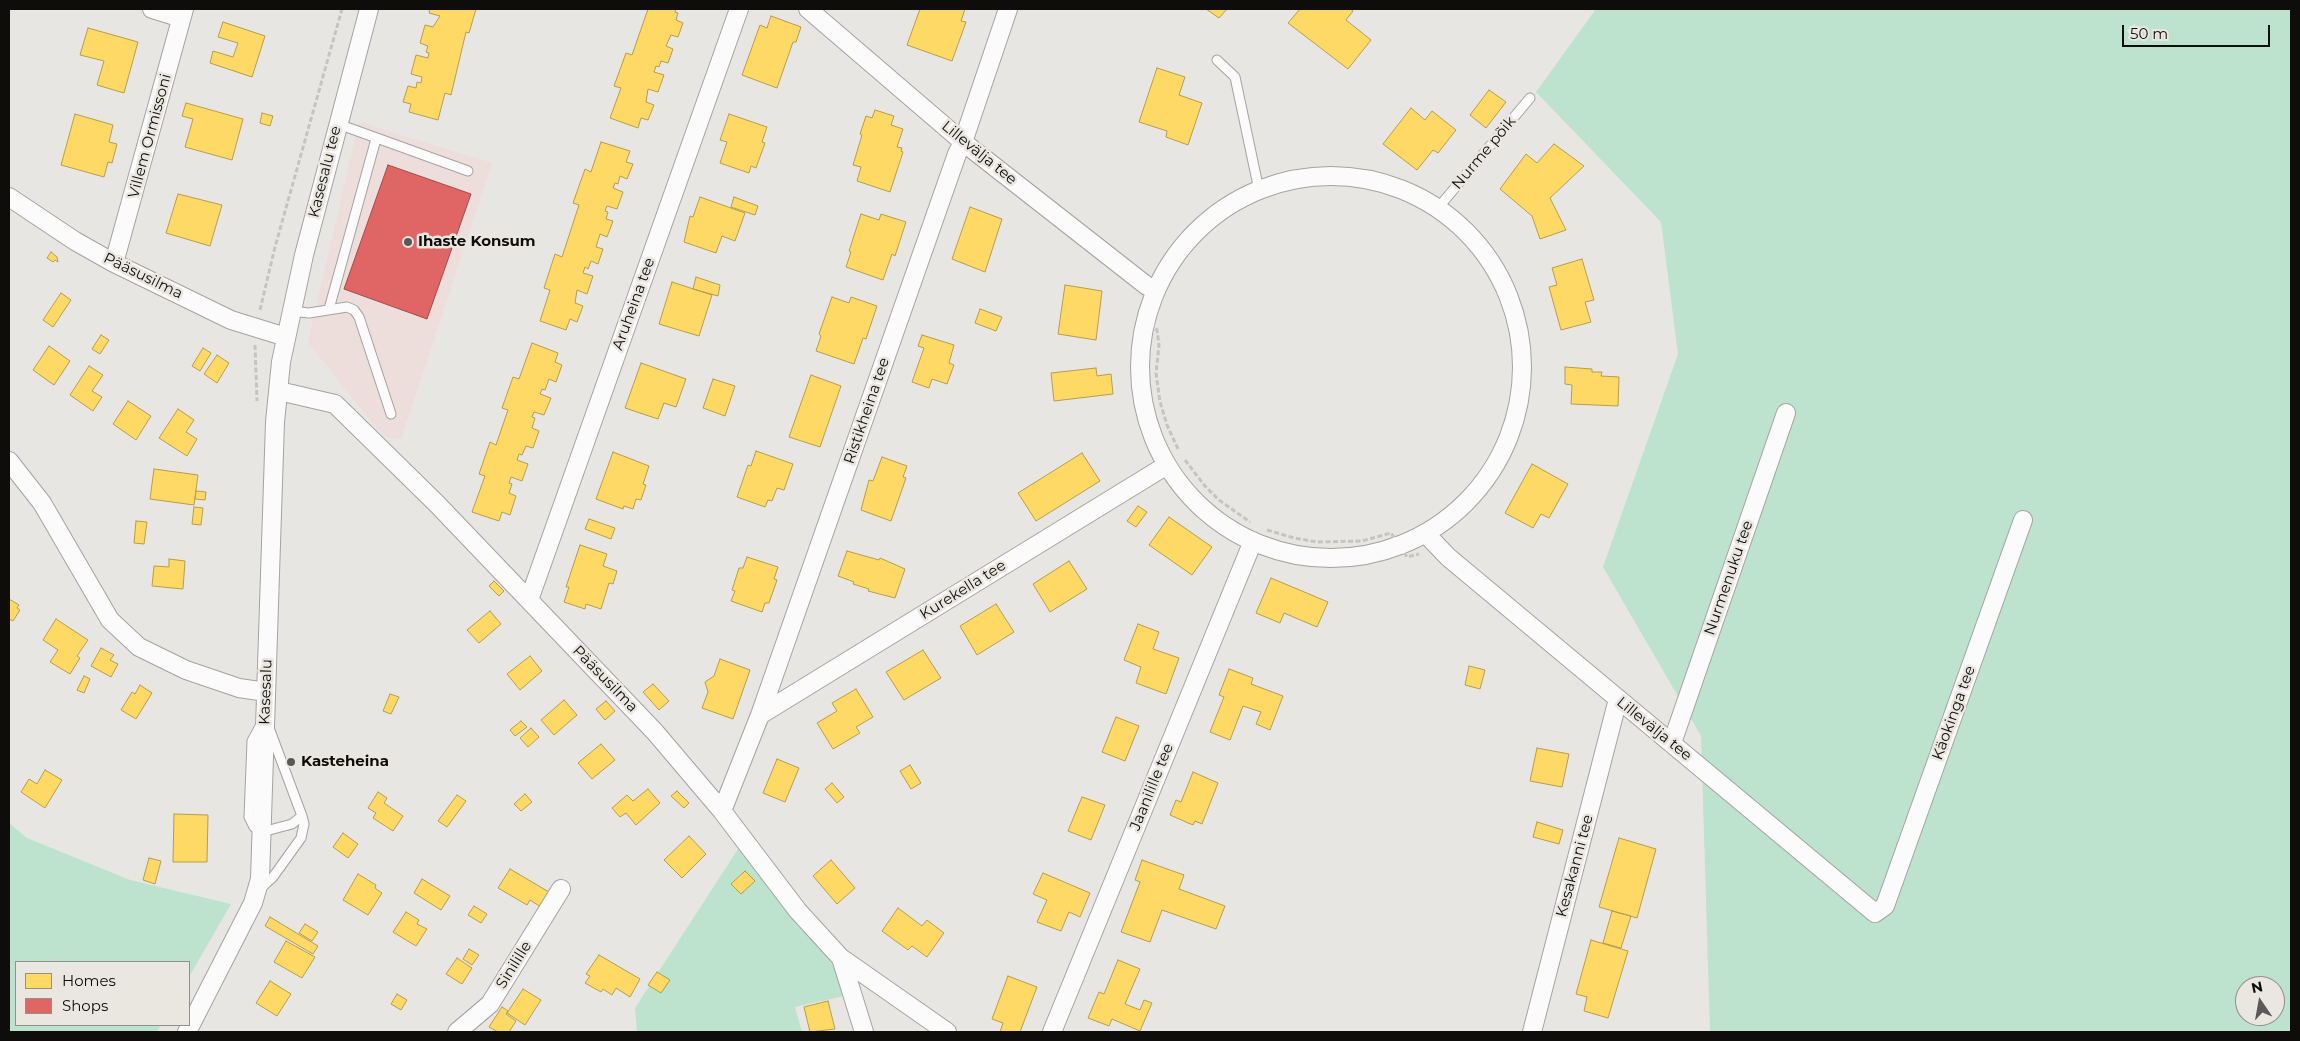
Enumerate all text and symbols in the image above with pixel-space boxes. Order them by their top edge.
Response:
scale bar [2125,15,2272,47]
text: 50 m [2130,24,2168,43]
street label: Villem Ormissoni [125,72,175,200]
street label: Nurme põik [1448,113,1520,193]
street label: Lillevälja tee [938,117,1020,189]
street label: Kasesalu tee [305,124,345,220]
place label: Ihaste Konsum [418,233,535,251]
marker: Ihaste Konsum [402,236,414,248]
street label: Pääsusilma [100,249,186,303]
street label: Aruheina tee [609,255,659,353]
street label: Ristikheina tee [840,355,894,467]
street label: Nurmenuku tee [1701,518,1757,638]
street label: Kurekella tee [917,556,1009,624]
street label: Pääsusilma [569,642,641,716]
street label: Kasesalu [256,659,276,725]
street label: Käokinga tee [1929,663,1979,763]
street label: Lillevälja tee [1613,693,1695,765]
street label: Jaanilille tee [1126,741,1178,833]
place label: Kasteheina [301,753,389,771]
marker: Kasteheina [285,756,297,768]
street label: Kesakanni tee [1553,813,1597,919]
street label: Sinilille [492,938,536,992]
legend [15,961,190,1026]
text: Homes [62,971,116,990]
north arrow [2235,976,2285,1026]
text: N [2250,977,2264,997]
text: Shops [62,996,108,1015]

